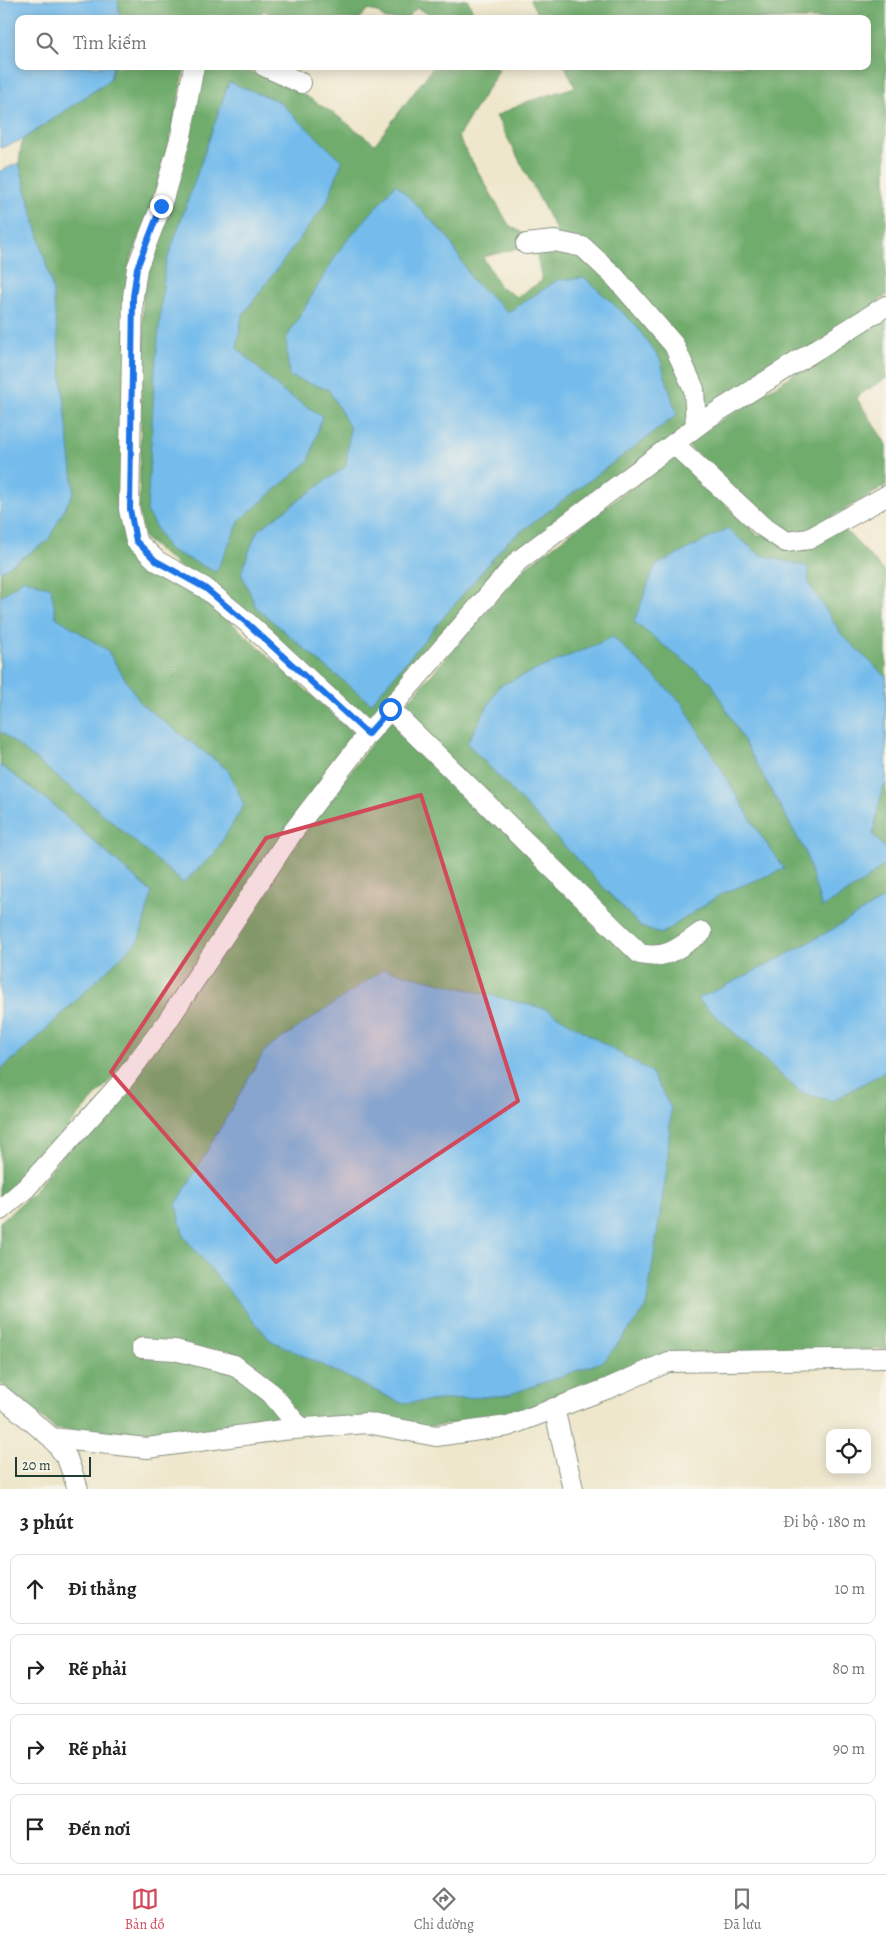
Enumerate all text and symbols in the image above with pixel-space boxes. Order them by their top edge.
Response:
search box [15,15,871,70]
icon: search [33,29,61,57]
text: Tìm kiếm [73,30,147,56]
route end [150,195,173,218]
route start [379,698,402,721]
map controls [826,1429,871,1474]
button: locate [826,1429,871,1474]
scale bar [15,1454,91,1477]
text: 20 m [22,1456,51,1475]
text: 3 phút [20,1508,74,1536]
text: Đi bộ · 180 m [783,1511,866,1533]
icon: ahead [21,1575,49,1603]
text: Đi thẳng [68,1576,136,1602]
text: 10 m [835,1578,865,1600]
icon: right [21,1655,49,1683]
text: Rẽ phải [68,1656,127,1682]
text: 80 m [832,1658,865,1680]
icon: right [21,1735,49,1763]
text: Rẽ phải [68,1736,127,1762]
text: 90 m [833,1738,865,1760]
icon: arrive [21,1815,49,1843]
text: Đến nơi [68,1816,130,1842]
tab: Bản đồ [125,1885,165,1934]
tab: Chỉ đường [414,1885,474,1934]
tab: Đã lưu [723,1885,761,1934]

